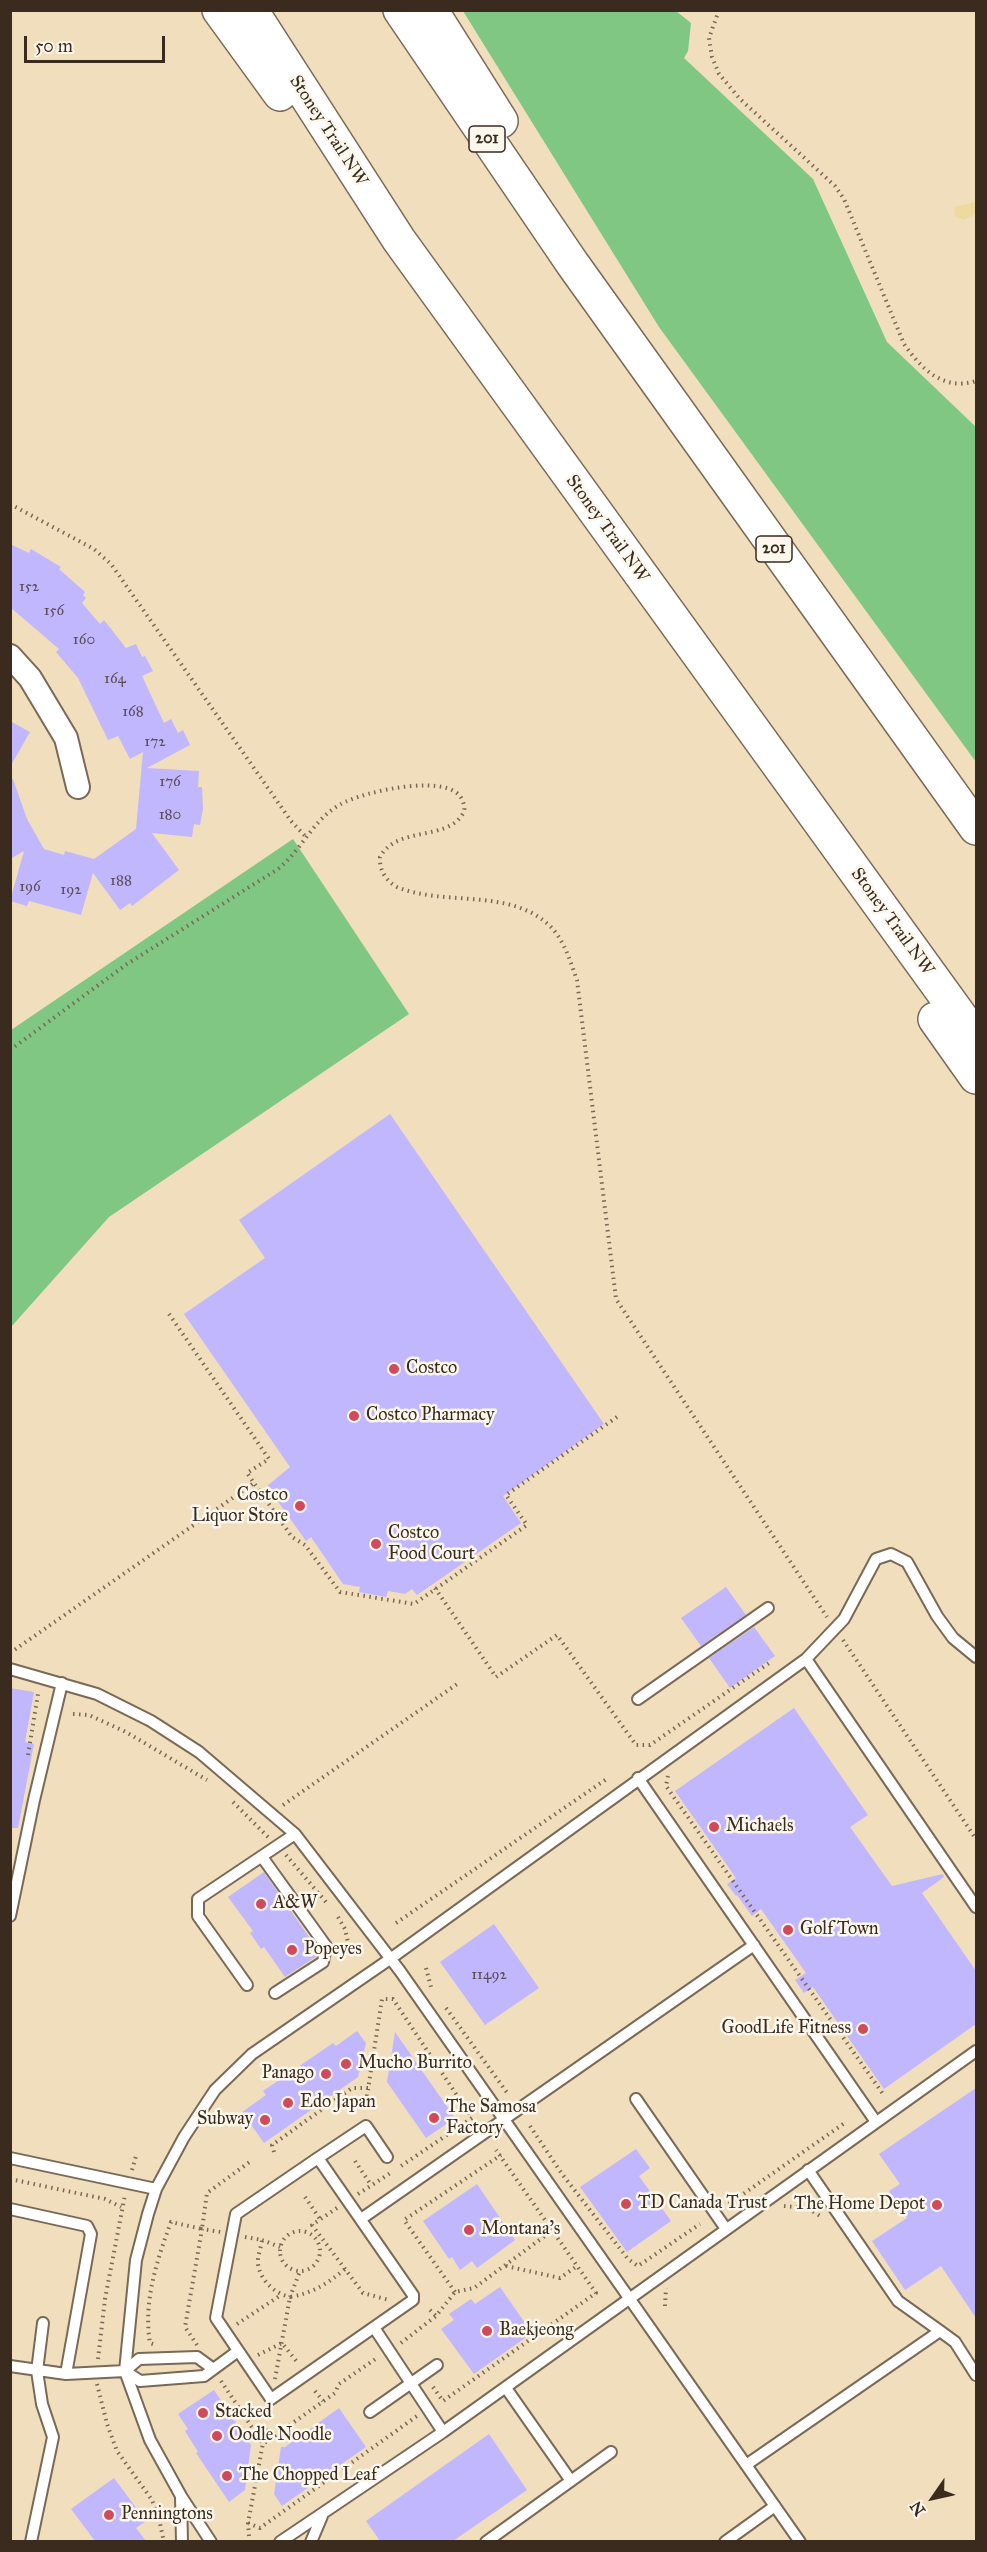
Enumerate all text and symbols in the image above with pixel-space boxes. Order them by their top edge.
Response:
scale bar [27,24,168,62]
text: 50 m [35,35,73,57]
street label: Stoney Trail NW [284,72,372,190]
road number: 201 [469,126,505,152]
street label: Stoney Trail NW [561,471,653,587]
road number: 201 [756,536,792,562]
house number: 152 [19,578,39,596]
house number: 156 [44,602,64,620]
house number: 160 [73,631,95,649]
house number: 164 [104,670,126,688]
house number: 168 [122,703,144,721]
house number: 172 [144,733,166,751]
house number: 176 [159,773,181,791]
house number: 180 [159,806,181,824]
street label: Stoney Trail NW [846,864,938,980]
house number: 188 [110,872,132,890]
house number: 196 [19,878,41,896]
house number: 192 [60,881,82,899]
place label: Costco [406,1358,457,1380]
marker: Costco [387,1362,401,1376]
place label: Costco Pharmacy [366,1405,495,1427]
marker: Costco Pharmacy [347,1409,361,1423]
place label: Costco Liquor Store [192,1485,288,1528]
marker: Costco Liquor Store [293,1499,307,1513]
place label: Costco Food Court [388,1523,475,1565]
marker: Costco Food Court [369,1537,383,1551]
place label: Michaels [726,1816,794,1838]
marker: Michaels [707,1820,721,1834]
place label: A&W [273,1893,317,1915]
marker: A&W [254,1897,268,1911]
place label: Golf Town [800,1919,879,1941]
marker: Golf Town [781,1923,795,1937]
place label: Popeyes [304,1939,362,1961]
marker: Popeyes [285,1943,299,1957]
house number: 11492 [471,1966,507,1984]
place label: GoodLife Fitness [721,2018,851,2040]
marker: GoodLife Fitness [856,2022,870,2036]
place label: Mucho Burrito [358,2053,472,2075]
marker: Mucho Burrito [339,2057,353,2071]
place label: Panago [261,2063,314,2085]
marker: Panago [319,2067,333,2081]
place label: Edo Japan [300,2092,376,2114]
marker: Edo Japan [281,2096,295,2110]
place label: The Samosa Factory [446,2097,536,2140]
place label: Subway [197,2109,253,2131]
marker: The Samosa Factory [427,2111,441,2125]
marker: Subway [258,2113,272,2127]
place label: TD Canada Trust [638,2193,767,2215]
place label: The Home Depot [794,2194,925,2216]
marker: TD Canada Trust [619,2197,633,2211]
marker: The Home Depot [930,2198,944,2212]
place label: Montana's [481,2219,560,2241]
marker: Montana's [462,2223,476,2237]
place label: Baekjeong [499,2320,574,2342]
marker: Baekjeong [480,2324,494,2338]
place label: Stacked [215,2402,272,2424]
marker: Stacked [196,2406,210,2420]
place label: Oodle Noodle [229,2425,332,2447]
marker: Oodle Noodle [210,2429,224,2443]
place label: The Chopped Leaf [239,2465,377,2487]
north arrow [903,2468,963,2528]
marker: The Chopped Leaf [220,2469,234,2483]
text: N [906,2497,929,2519]
place label: Penningtons [121,2504,213,2526]
marker: Penningtons [102,2508,116,2522]

